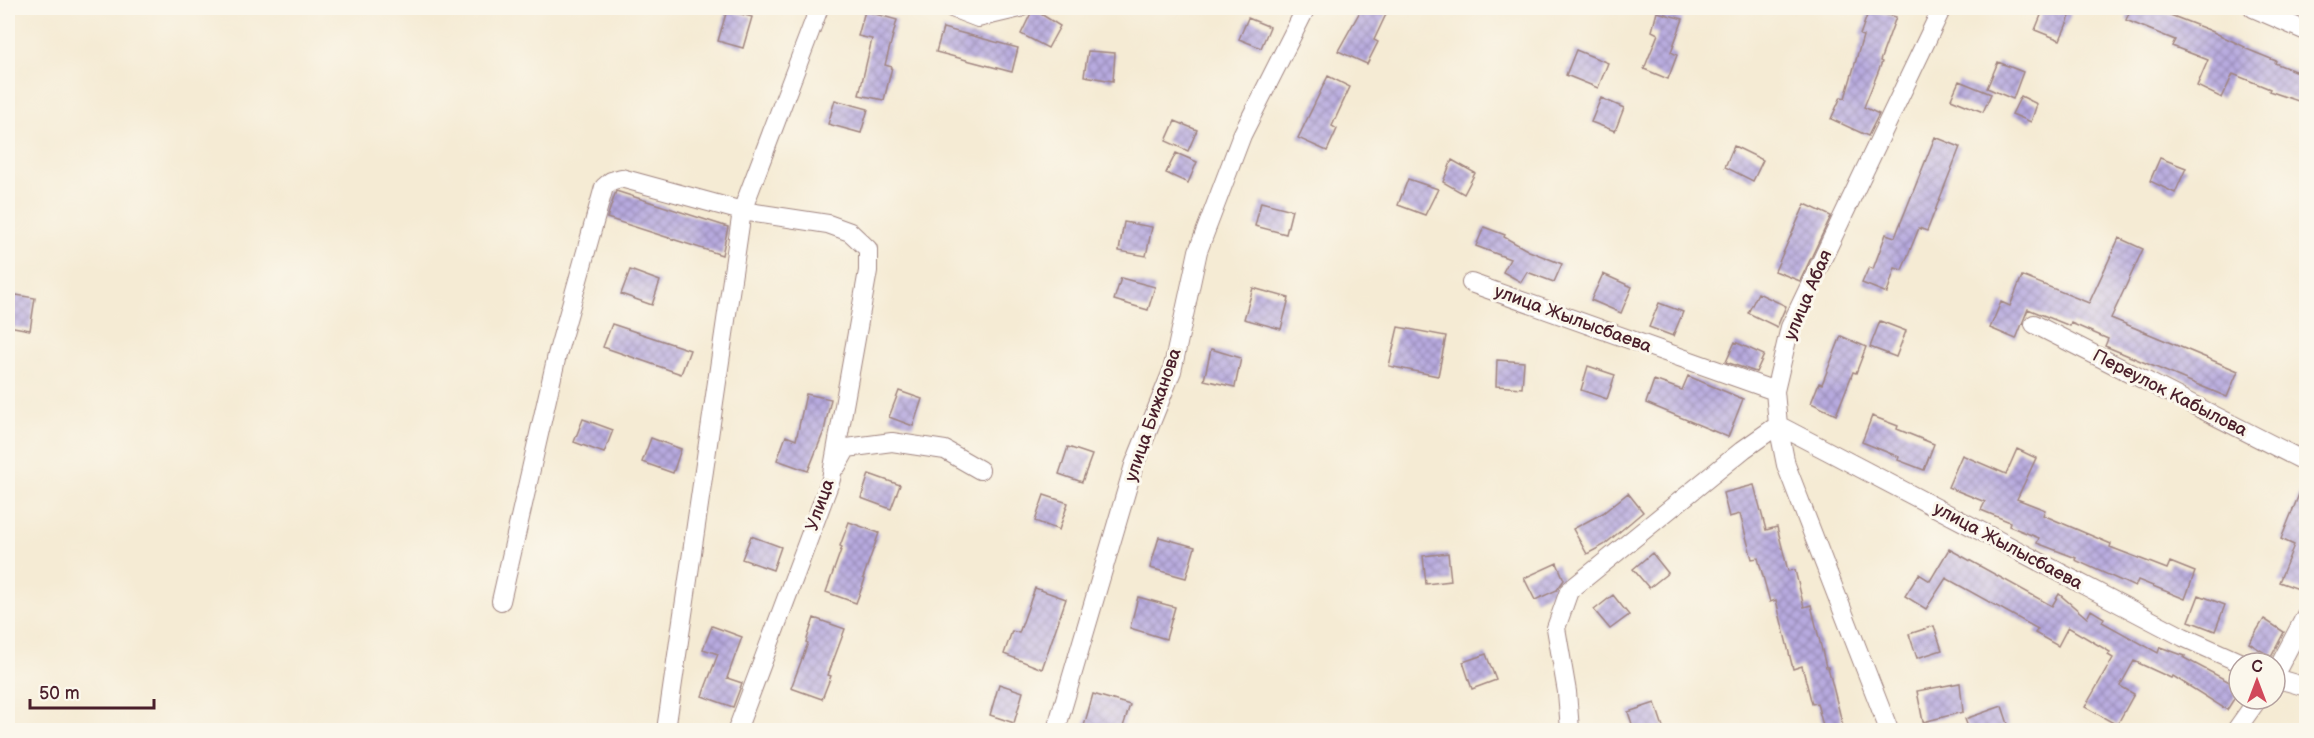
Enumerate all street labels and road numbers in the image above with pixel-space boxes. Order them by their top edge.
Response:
street label: улица Абая [1780,247,1836,343]
street label: улица Жылысбаева [1491,281,1655,357]
street label: улица Бижанова [1120,345,1186,484]
street label: Переулок Кабылова [2089,345,2251,441]
street label: Улица [801,476,839,534]
street label: улица Жылысбаева [1930,498,2087,594]

